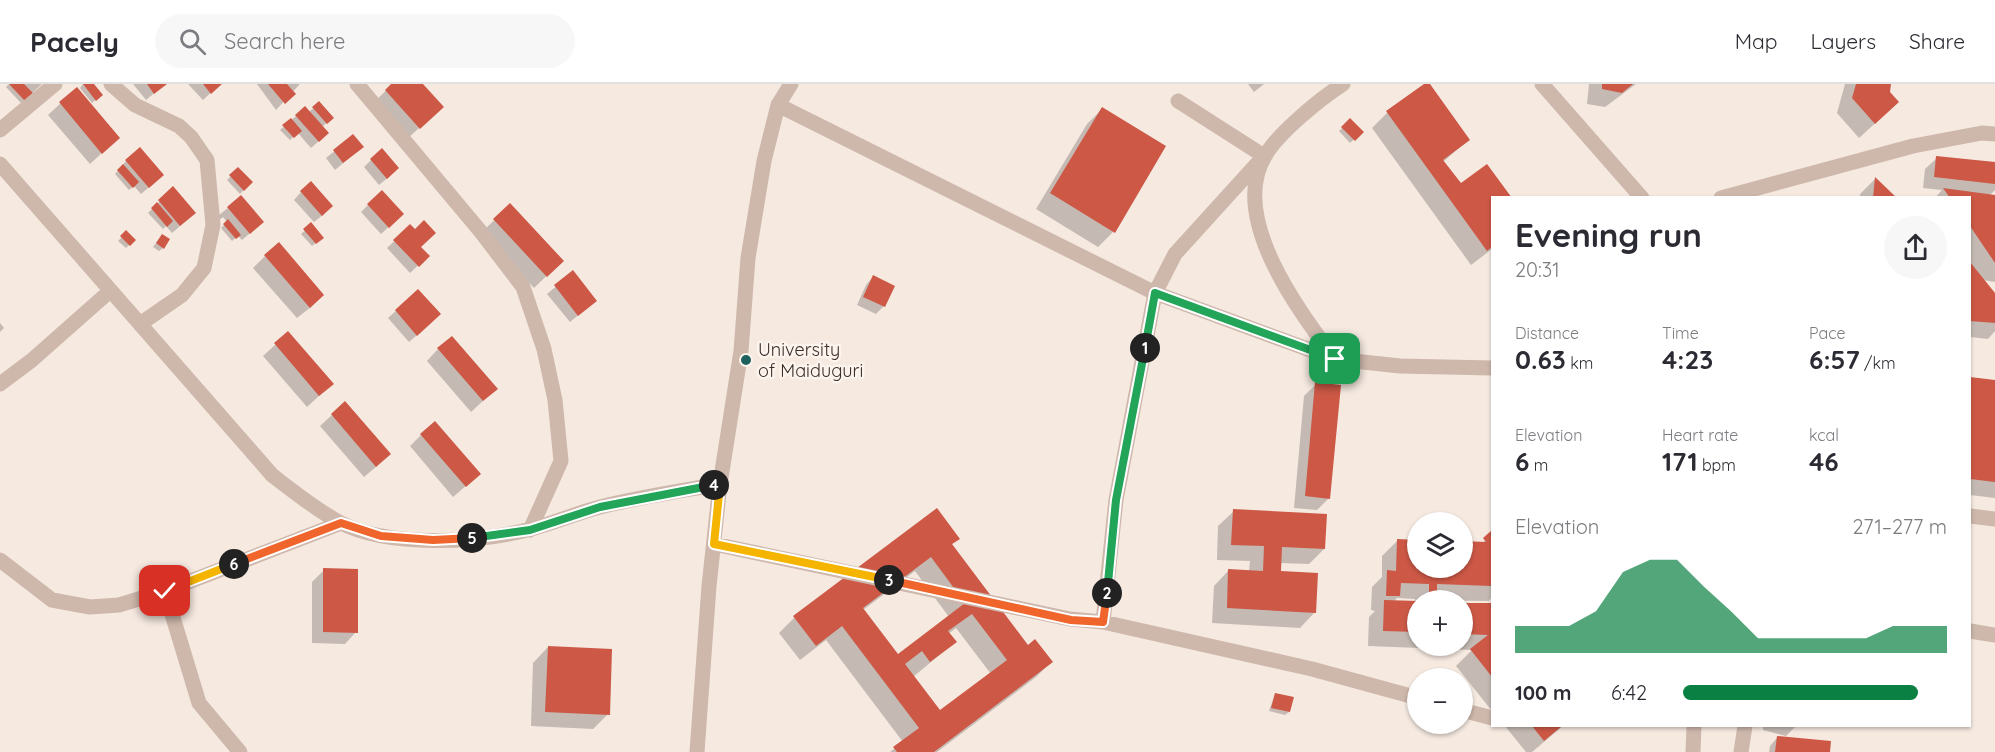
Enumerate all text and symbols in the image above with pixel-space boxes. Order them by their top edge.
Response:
search box [155,14,575,68]
text: Pacely [30,24,119,59]
icon: search [176,25,209,58]
text: Search here [224,27,345,55]
text: Map [1735,28,1778,54]
text: Layers [1811,28,1876,54]
text: Share [1909,28,1965,54]
text: Evening run [1515,214,1702,255]
button: share [1884,216,1947,279]
text: 20:31 [1515,257,1560,282]
text: Distance [1515,323,1579,343]
text: Time [1662,323,1699,343]
text: Pace [1809,323,1845,343]
pin: 1 [1130,333,1160,363]
pin [1309,333,1360,384]
place label: University of Maiduguri [758,338,863,382]
text: 1 [1142,338,1148,358]
icon: arrive [1318,342,1351,375]
text: 0.63 [1515,343,1566,376]
text: 4:23 [1662,343,1713,376]
text: 6:57 [1809,343,1860,376]
marker: University of Maiduguri [739,353,753,367]
text: km [1566,353,1593,373]
text: /km [1860,353,1896,373]
text: Elevation [1515,425,1582,445]
text: Heart rate [1662,425,1738,445]
text: kcal [1809,425,1839,445]
text: 6 [1515,445,1529,478]
text: 171 [1662,445,1698,478]
text: 46 [1809,445,1839,478]
text: m [1529,455,1548,475]
text: bpm [1698,455,1736,475]
pin: 4 [699,470,729,500]
text: 4 [709,475,719,495]
map controls [1407,512,1473,734]
button: layers [1407,512,1473,578]
text: Elevation [1515,514,1599,539]
text: 271–277 m [1853,514,1947,539]
pin: 5 [457,523,487,553]
text: 5 [467,528,477,548]
pin: 6 [219,549,249,579]
text: 6 [230,554,238,574]
pin [139,565,190,616]
pin: 3 [874,565,904,595]
text: 3 [885,570,893,590]
icon: check [148,574,181,607]
pin: 2 [1092,578,1122,608]
text: 2 [1102,583,1112,603]
button: + [1407,590,1473,656]
button: − [1407,668,1473,734]
text: 100 m [1515,680,1571,705]
text: 6:42 [1611,680,1647,705]

